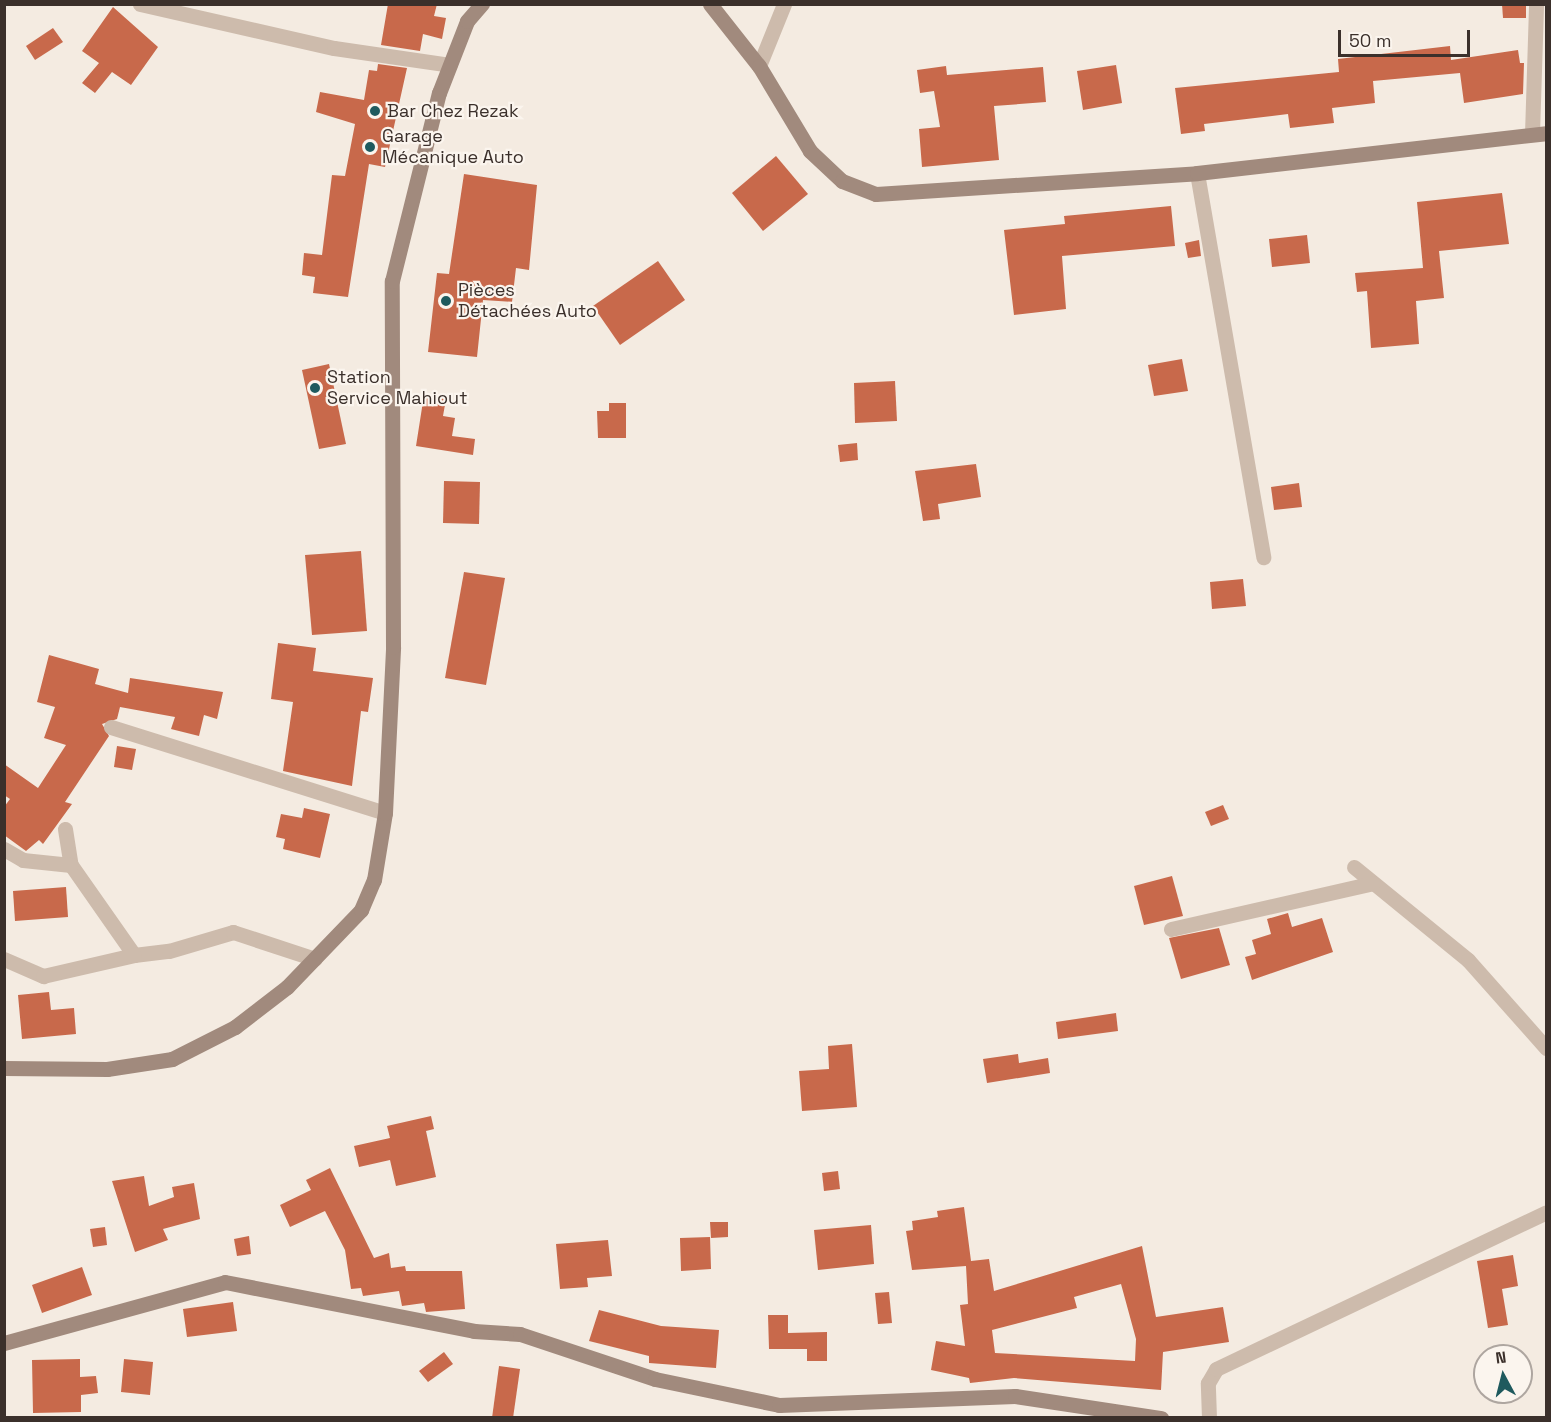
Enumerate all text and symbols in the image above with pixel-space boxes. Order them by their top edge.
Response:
scale bar [1341,18,1473,56]
text: 50 m [1349,29,1391,52]
place label: Bar Chez Rezak [387,100,519,122]
marker: Bar Chez Rezak [368,104,382,118]
place label: Garage Mécanique Auto [382,126,524,168]
marker: Garage Mécanique Auto [363,140,377,154]
place label: Pièces Détachées Auto [458,280,597,322]
marker: Pièces Détachées Auto [439,294,453,308]
place label: Station Service Mahiout [327,367,467,410]
marker: Station Service Mahiout [308,381,322,395]
north arrow [1473,1344,1533,1404]
text: N [1494,1347,1508,1369]

